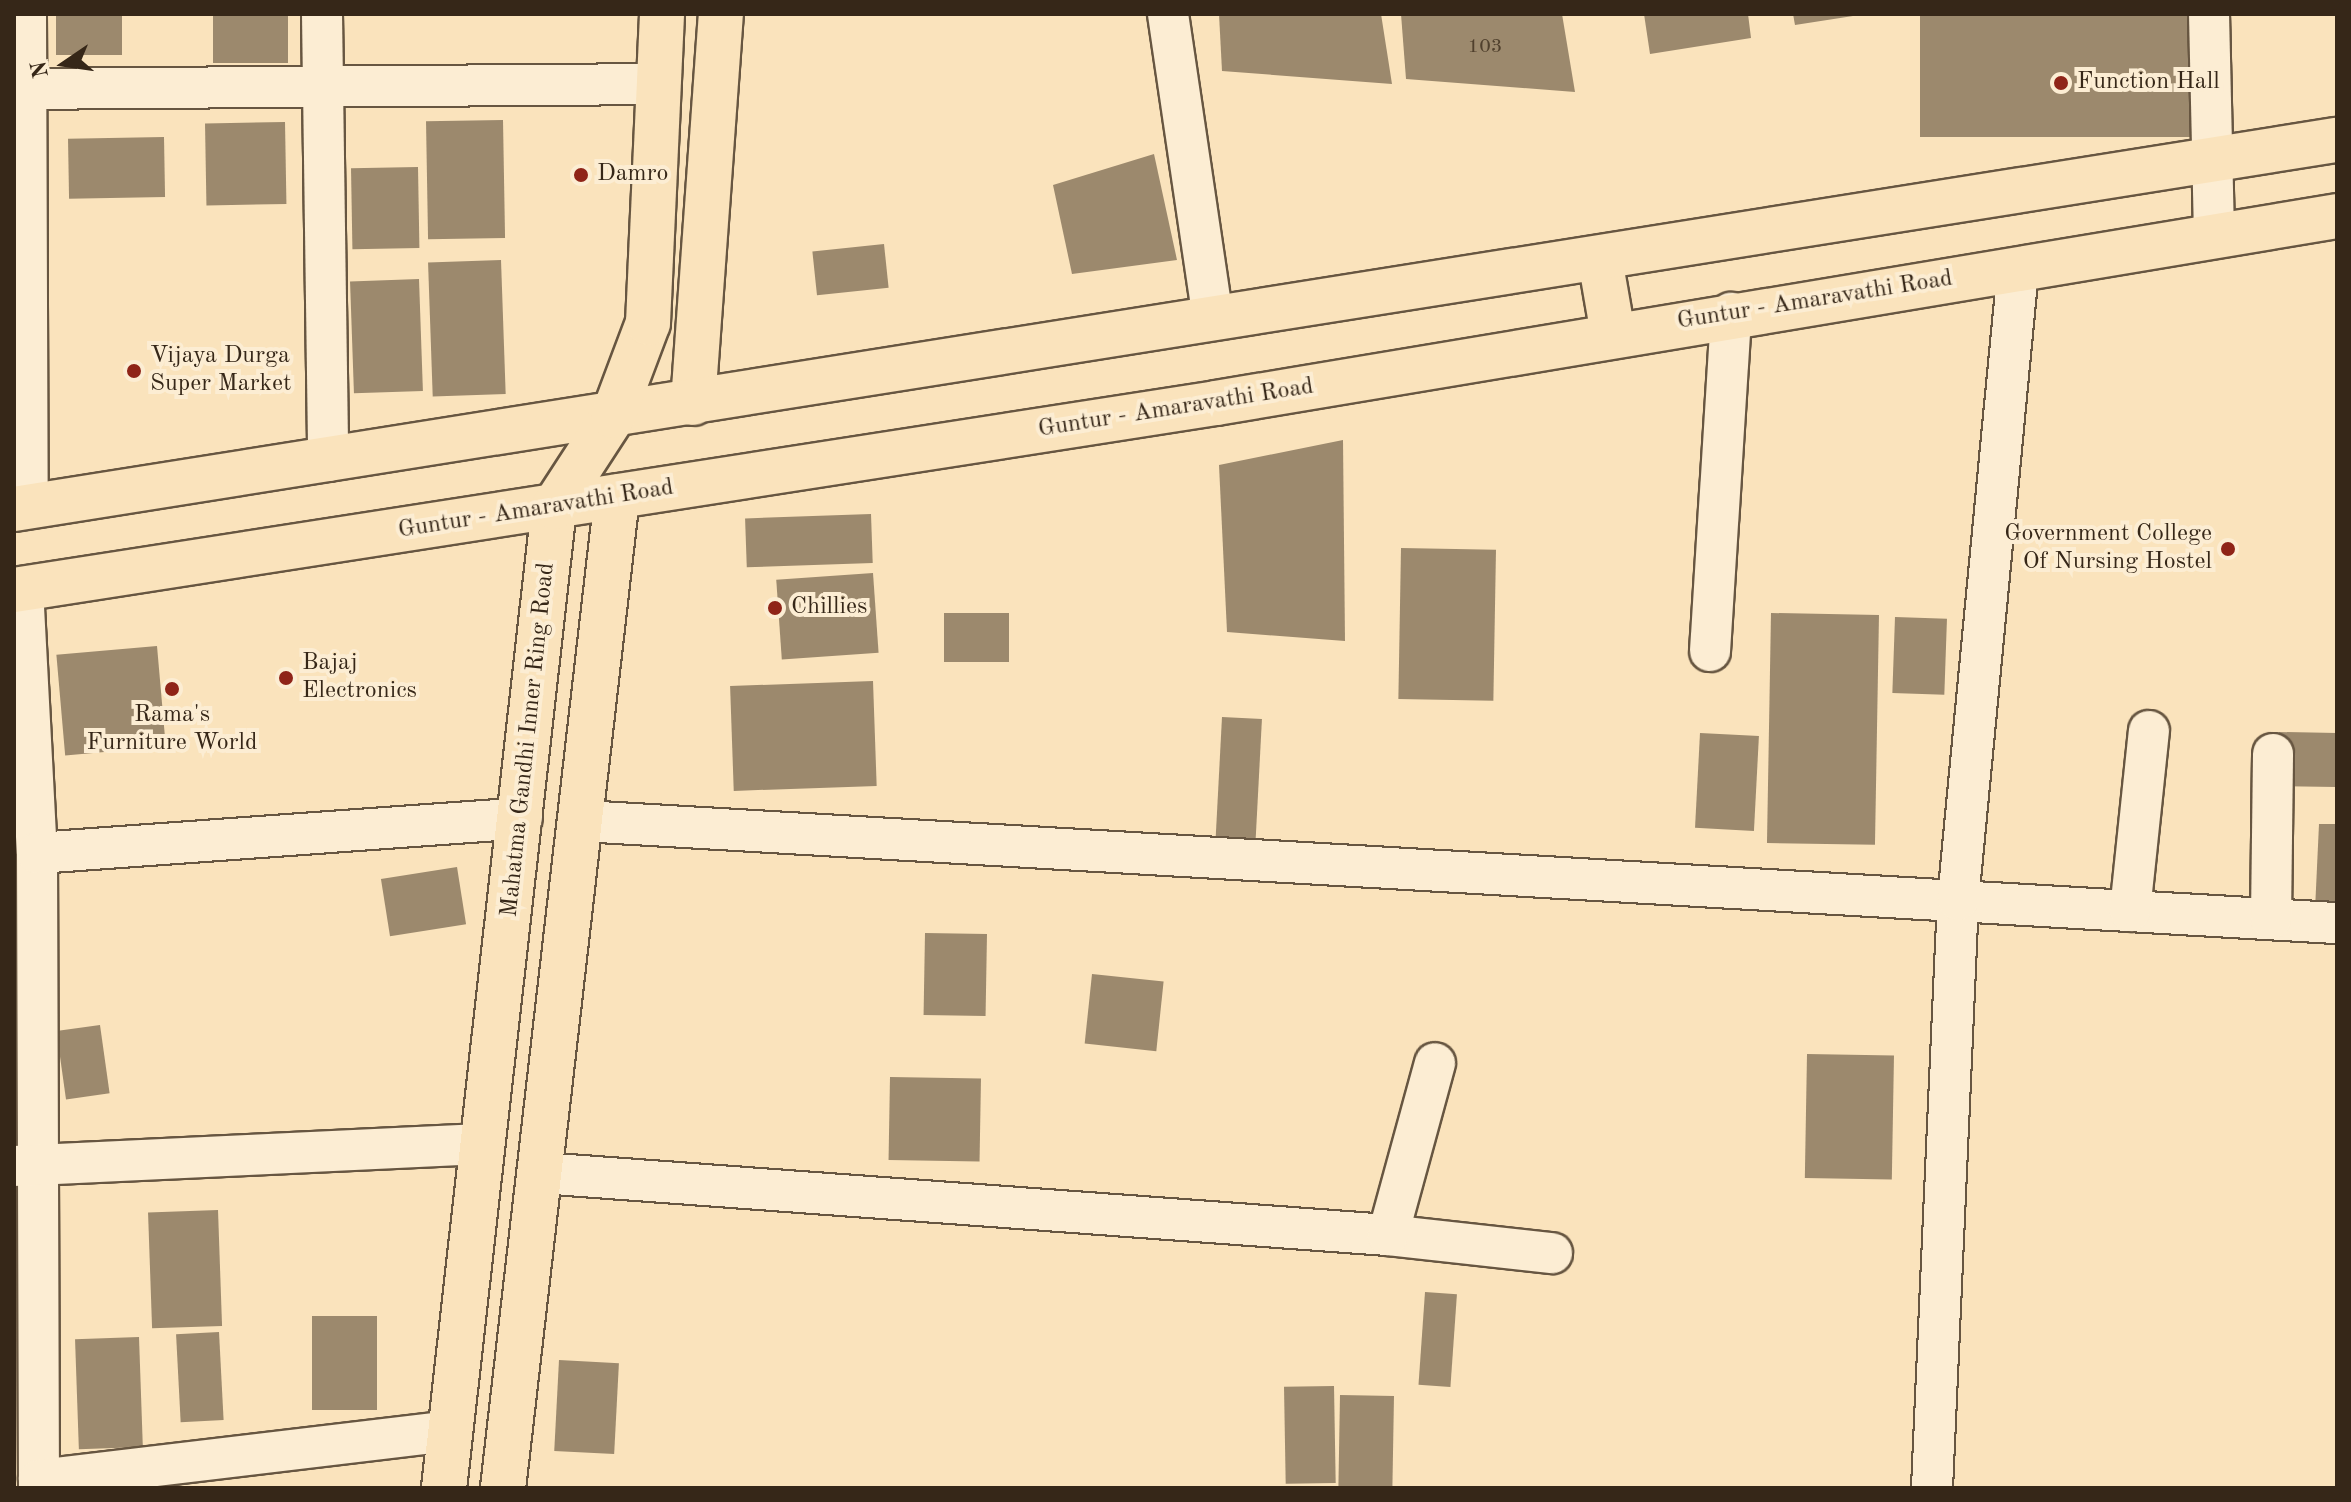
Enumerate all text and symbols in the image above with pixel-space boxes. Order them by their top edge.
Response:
north arrow [24,24,104,104]
house number: 103 [1468,35,1502,59]
text: N [28,59,53,80]
place label: Function Hall [2077,69,2220,97]
marker: Function Hall [2052,74,2070,92]
place label: Damro [597,161,668,189]
marker: Damro [572,166,590,184]
street label: Guntur - Amaravathi Road [1675,265,1955,337]
place label: Vijaya Durga Super Market [150,343,291,399]
marker: Vijaya Durga Super Market [125,362,143,380]
street label: Guntur - Amaravathi Road [1036,373,1316,445]
street label: Guntur - Amaravathi Road [396,474,676,546]
place label: Government College Of Nursing Hostel [2004,521,2212,577]
marker: Government College Of Nursing Hostel [2219,540,2237,558]
street label: Mahatma Gandhi Inner Ring Road [496,561,562,919]
place label: Chillies [791,594,868,622]
marker: Chillies [766,599,784,617]
place label: Bajaj Electronics [302,650,417,706]
marker: Bajaj Electronics [277,669,295,687]
marker: Rama's Furniture World [163,680,181,698]
place label: Rama's Furniture World [86,702,258,758]

